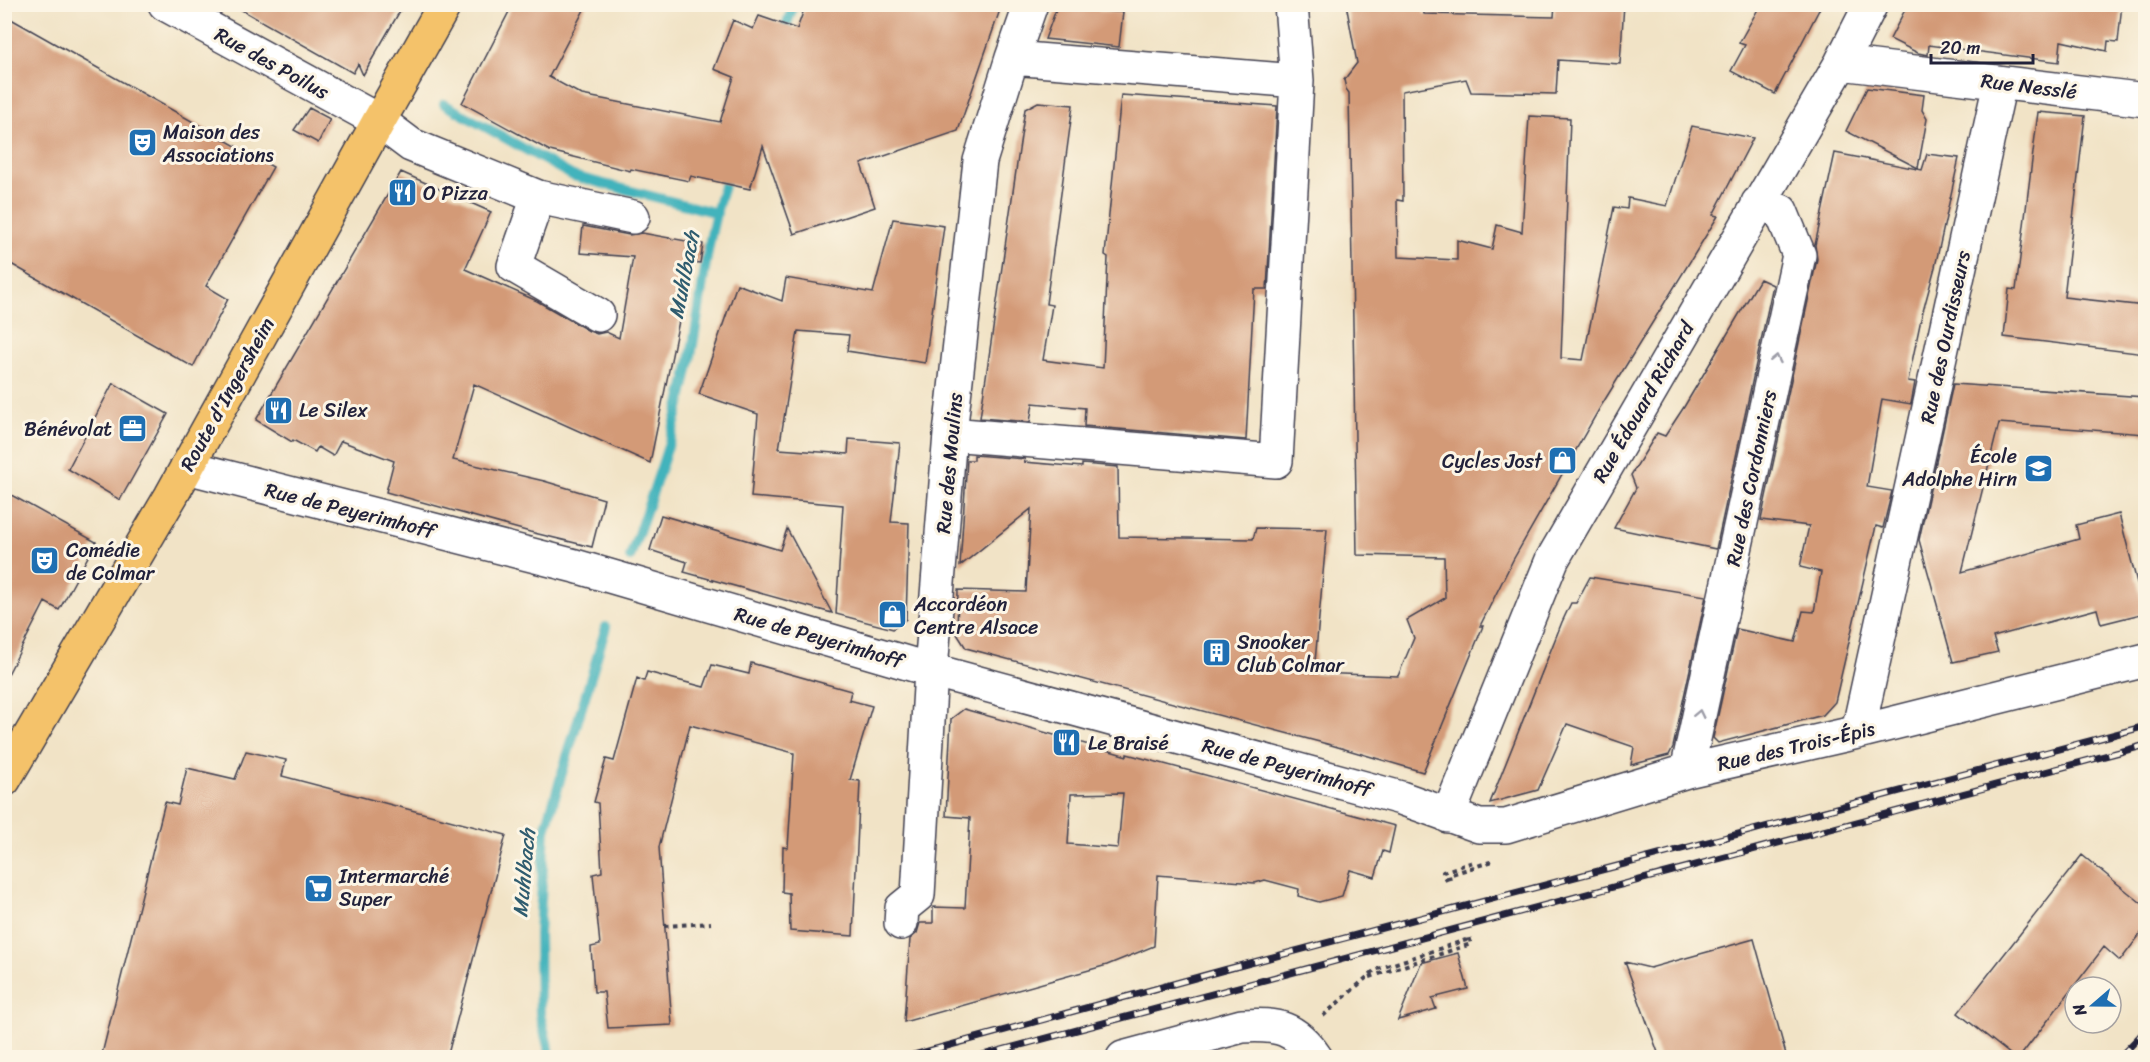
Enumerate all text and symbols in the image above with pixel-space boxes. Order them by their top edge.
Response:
street label: Rue des Poilus [208,17,336,110]
scale bar [1931,27,2033,65]
text: 20 m [1940,32,1980,64]
street label: Rue Nesslé [1979,63,2079,110]
place label: Maison des Associations [162,115,274,173]
theatre icon: Maison des Associations [126,127,158,159]
place label: O Pizza [423,176,489,211]
restaurant icon: O Pizza [386,177,418,209]
water label: Muhlbach [657,226,711,322]
street label: Rue des Ourdisseurs [1910,247,1981,427]
street label: Route d'Ingersheim [170,311,284,478]
street label: Rue Édouard Richard [1583,314,1705,490]
one-way arrow [1769,354,1782,364]
street label: Rue des Cordonniers [1716,386,1787,569]
street label: Rue des Moulins [926,390,973,535]
place label: Le Silex [299,393,368,428]
restaurant icon: Le Silex [262,394,294,426]
place label: Bénévolat [24,412,112,447]
office icon: Bénévolat [117,413,149,445]
place label: École Adolphe Hirn [1901,439,2017,497]
place label: Cycles Jost [1442,444,1543,479]
shop icon: Cycles Jost [1547,445,1579,477]
school or university icon: École Adolphe Hirn [2022,452,2054,484]
street label: Rue de Peyerimhoff [261,472,442,549]
place label: Comédie de Colmar [66,533,156,591]
theatre icon: Comédie de Colmar [29,545,61,577]
place label: Accordéon Centre Alsace [913,587,1038,645]
street label: Rue de Peyerimhoff [730,597,911,679]
shop icon: Accordéon Centre Alsace [877,599,909,631]
place label: Snooker Club Colmar [1237,625,1346,683]
building icon: Snooker Club Colmar [1200,637,1232,669]
one-way arrow [1692,709,1705,719]
street label: Rue des Trois-Épis [1714,711,1879,782]
place label: Le Braisé [1088,726,1169,761]
restaurant icon: Le Braisé [1051,727,1083,759]
street label: Rue de Peyerimhoff [1198,728,1379,808]
water label: Muhlbach [501,825,547,919]
place label: Intermarché Super [338,859,449,917]
supermarket icon: Intermarché Super [302,872,334,904]
north arrow [2063,975,2123,1035]
text: N [2064,999,2095,1021]

